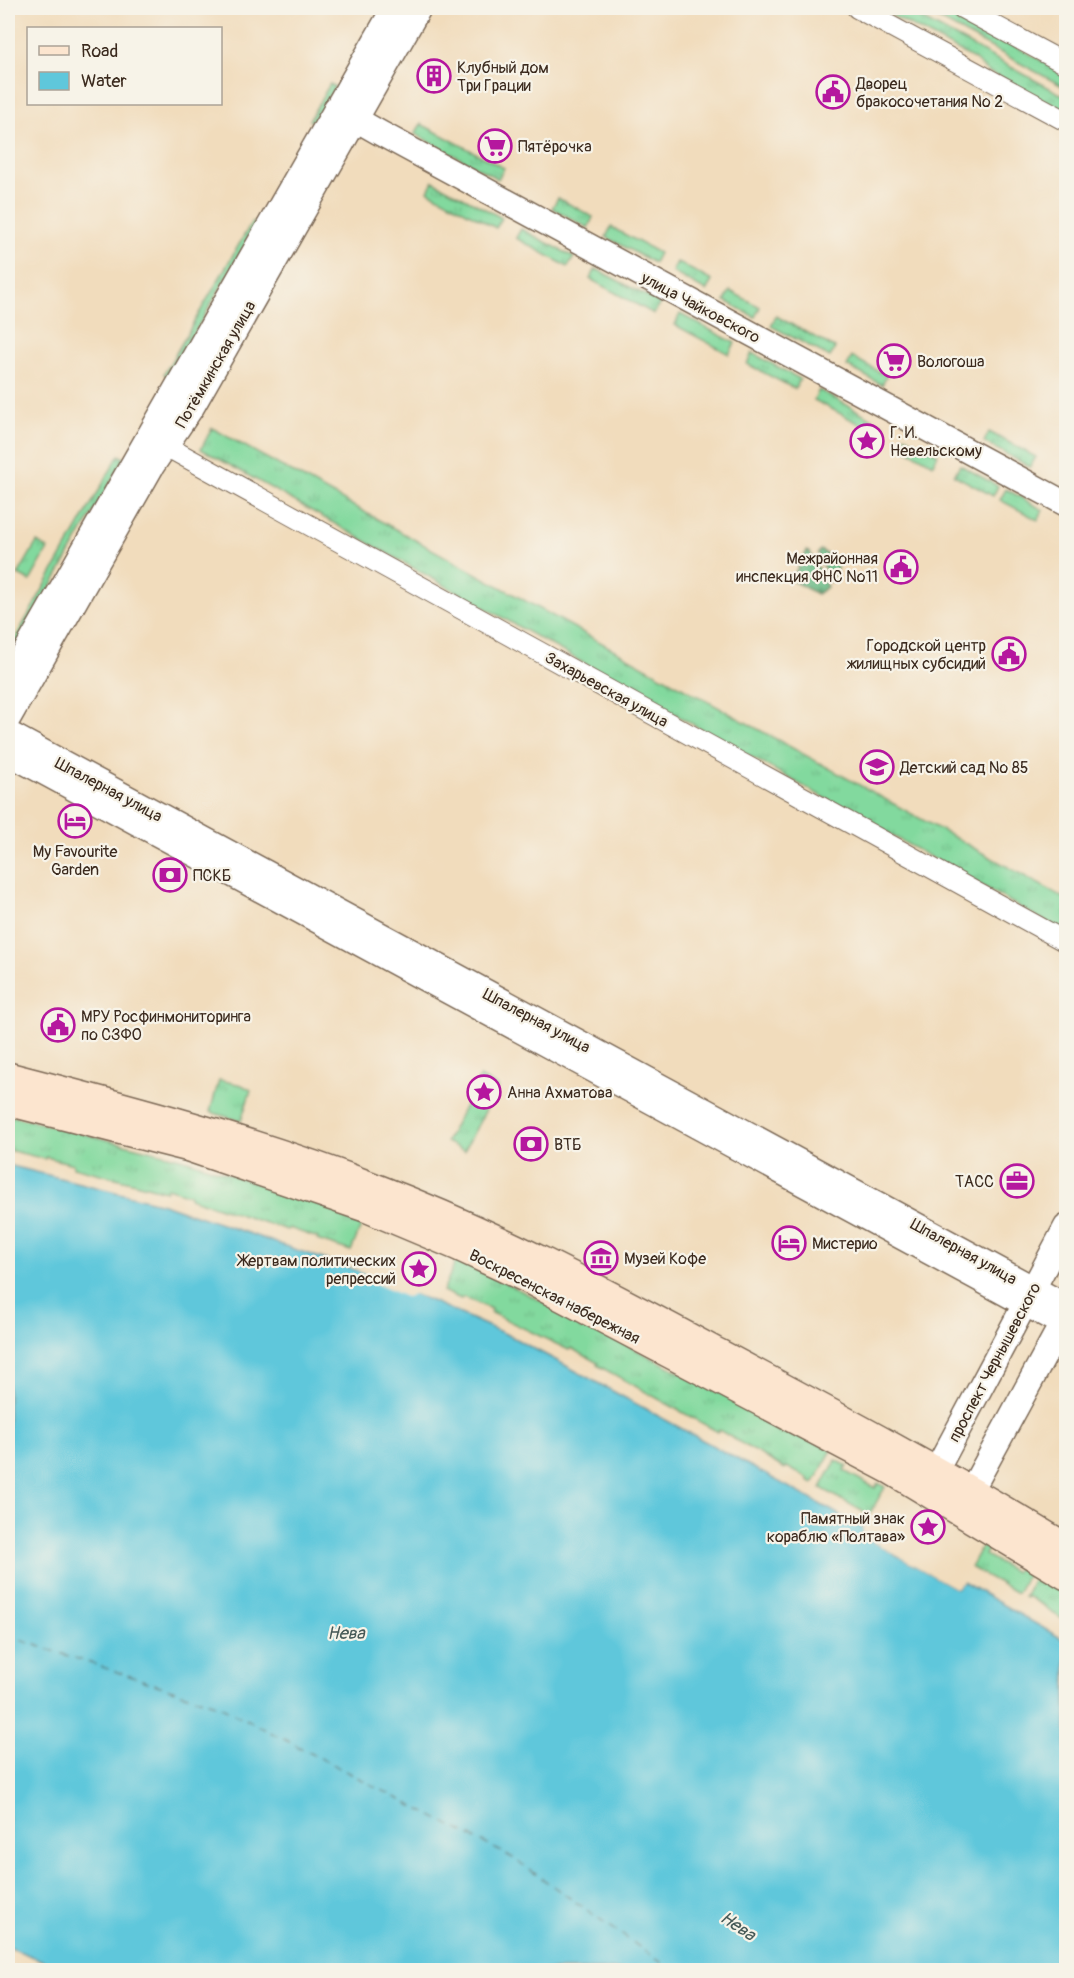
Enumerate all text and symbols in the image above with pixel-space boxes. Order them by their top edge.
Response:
legend [27,27,222,105]
text: Road [81,40,118,63]
building icon: Клубный дом Три Грации [416,58,452,94]
place label: Клубный дом Три Грации [457,58,549,96]
text: Water [81,70,127,93]
public building icon: Дворец бракосочетания № 2 [815,74,851,110]
place label: Дворец бракосочетания № 2 [855,74,1003,112]
supermarket icon: Пятёрочка [477,128,513,164]
place label: Пятёрочка [518,137,592,157]
street label: улица Чайковского [637,268,764,348]
street label: Потёмкинская улица [171,297,260,432]
supermarket icon: Вологоша [876,343,912,379]
place label: Вологоша [917,352,984,372]
place icon: Г. И. Невельскому [849,423,885,459]
place label: Г. И. Невельскому [890,423,982,461]
place label: Межрайонная инспекция ФНС №11 [736,549,878,587]
public building icon: Межрайонная инспекция ФНС №11 [883,549,919,585]
place label: Городской центр жилищных субсидий [847,636,986,674]
public building icon: Городской центр жилищных субсидий [991,636,1027,672]
street label: Захарьевская улица [541,648,672,732]
school or university icon: Детский сад № 85 [859,749,895,785]
street label: Шпалерная улица [51,753,166,827]
place label: Детский сад № 85 [899,758,1028,778]
hotel icon: My Favourite Garden [57,803,93,839]
place label: My Favourite Garden [33,842,117,880]
bank icon: ПСКБ [152,857,188,893]
place label: ПСКБ [193,866,231,886]
street label: Шпалерная улица [479,984,594,1058]
public building icon: МРУ Росфинмониторинга по СЗФО [40,1007,76,1043]
place label: МРУ Росфинмониторинга по СЗФО [81,1007,251,1045]
place icon: Анна Ахматова [466,1074,502,1110]
place label: Анна Ахматова [507,1083,613,1103]
bank icon: ВТБ [513,1126,549,1162]
place label: ВТБ [554,1135,582,1155]
office icon: ТАСС [999,1163,1035,1199]
place label: ТАСС [955,1172,994,1192]
street label: Шпалерная улица [907,1214,1020,1289]
hotel icon: Мистерио [771,1225,807,1261]
place label: Мистерио [812,1234,878,1254]
museum icon: Музей Кофе [583,1240,619,1276]
street label: Воскресенская набережная [466,1245,643,1349]
place label: Музей Кофе [624,1249,706,1269]
place label: Жертвам политических репрессий [236,1251,396,1289]
place icon: Жертвам политических репрессий [401,1251,437,1287]
street label: проспект Чернышевского [944,1279,1046,1446]
place label: Памятный знак кораблю «Полтава» [767,1509,905,1547]
place icon: Памятный знак кораблю «Полтава» [910,1509,946,1545]
water label: Нева [327,1622,366,1645]
water label: Нева [716,1906,761,1947]

